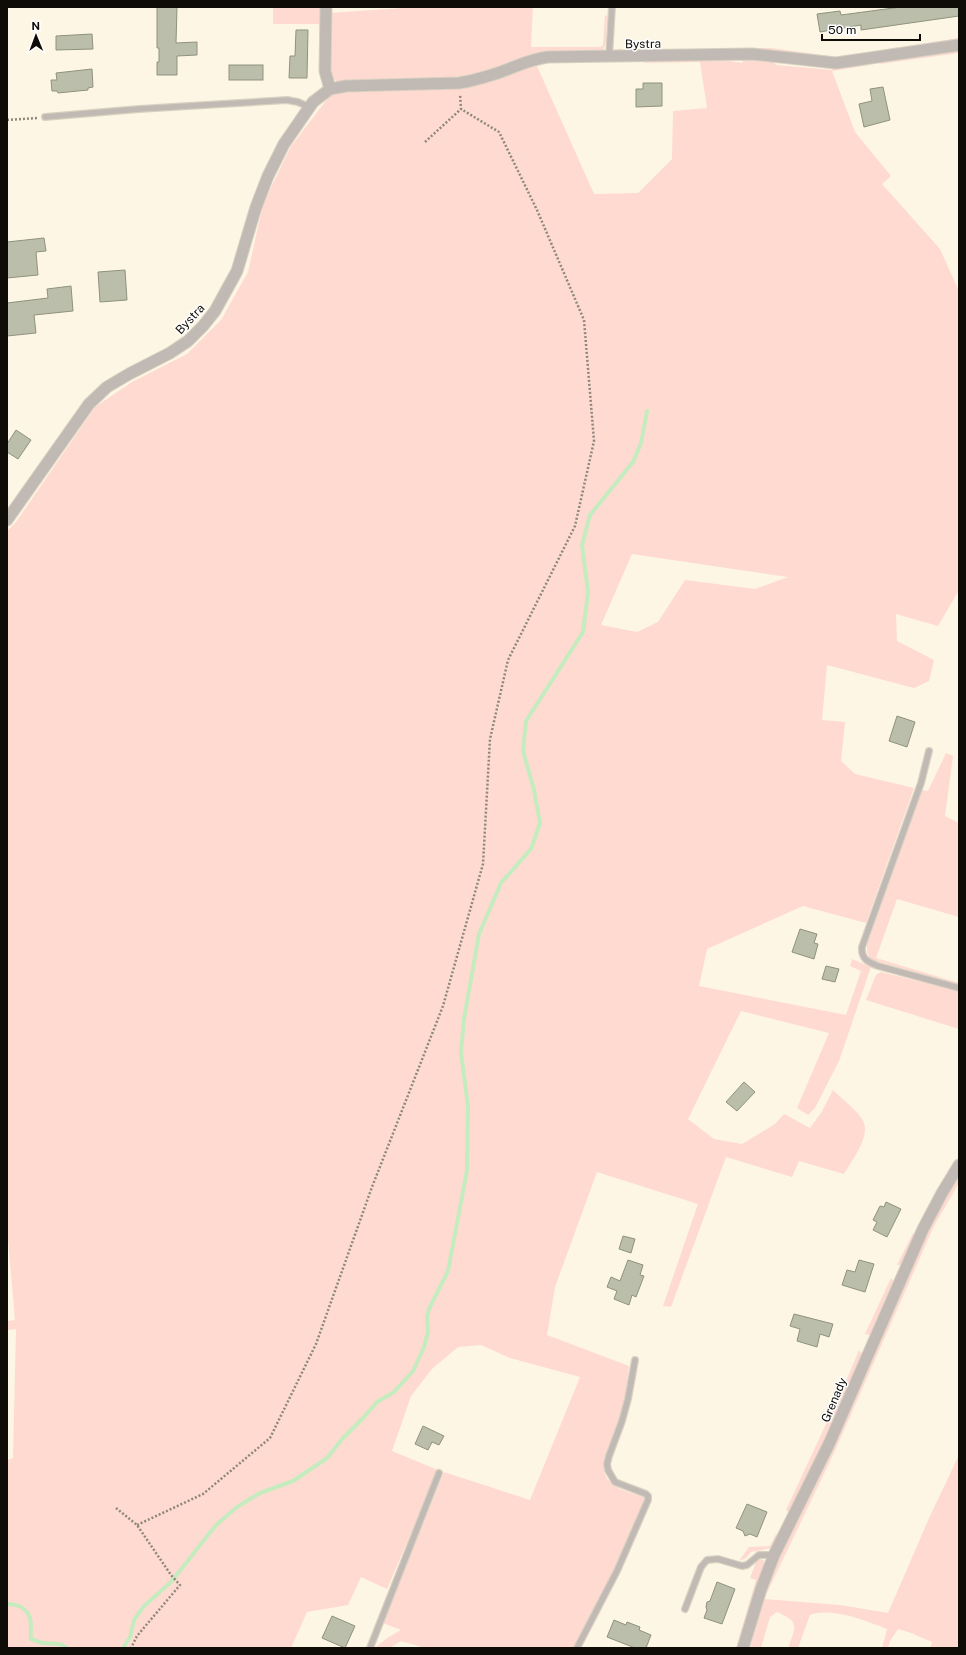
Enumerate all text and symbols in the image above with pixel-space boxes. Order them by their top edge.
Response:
north arrow [16,16,56,56]
scale bar [822,16,920,42]
text: N [31,20,40,32]
text: 50 m [828,23,856,37]
street label: Bystra [625,37,661,51]
street label: Bystra [173,301,207,337]
street label: Grenady [818,1375,850,1425]

